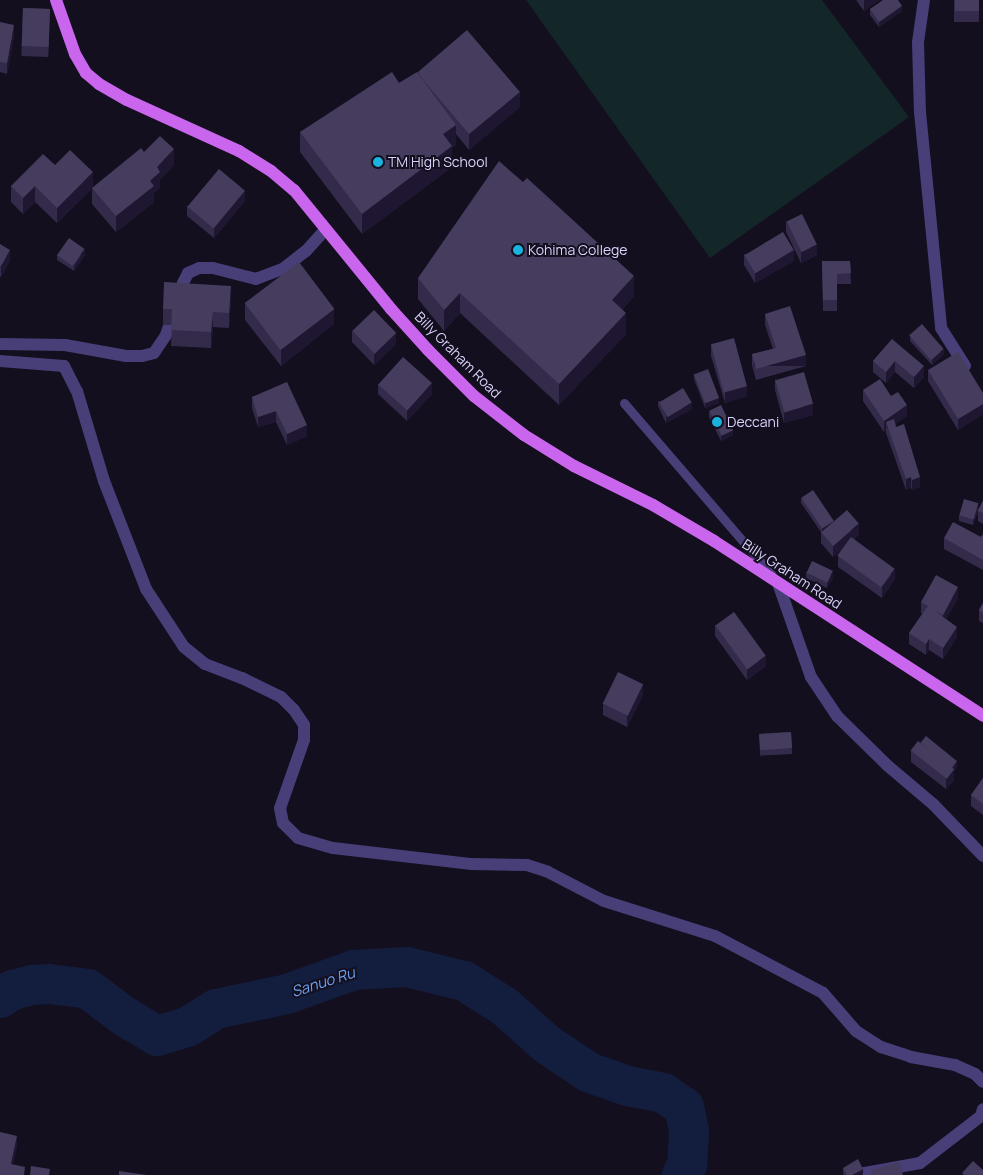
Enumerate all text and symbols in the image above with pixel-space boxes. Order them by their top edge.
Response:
place label: TM High School [388,154,488,170]
marker: TM High School [372,156,384,168]
place label: Kohima College [528,242,628,258]
marker: Kohima College [512,244,524,256]
street label: Billy Graham Road [411,308,505,402]
place label: Deccani [727,414,779,430]
marker: Deccani [711,416,723,428]
street label: Billy Graham Road [739,536,845,612]
water label: Sanuo Ru [289,963,357,1001]

